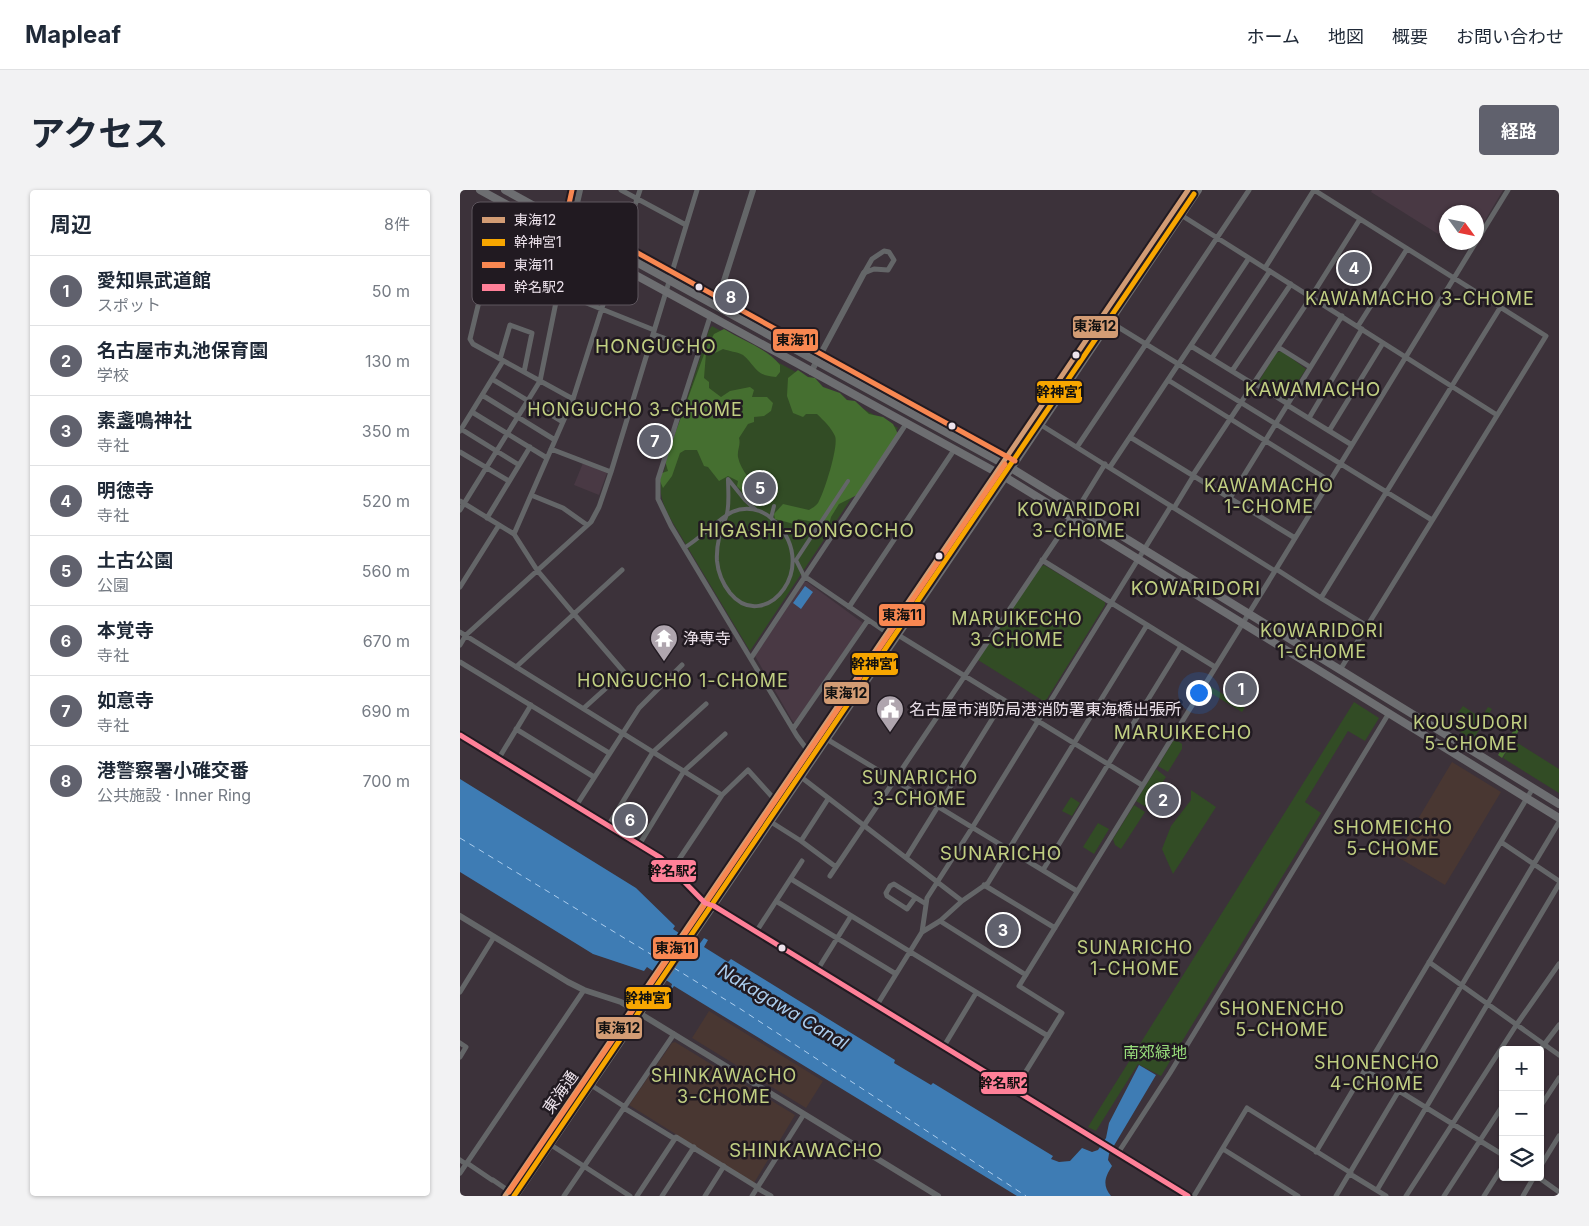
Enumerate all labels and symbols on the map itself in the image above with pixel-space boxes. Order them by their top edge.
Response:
legend [472,202,638,305]
north arrow [1439,205,1484,250]
text: 東海12 [514,211,556,228]
text: 幹神宮1 [514,233,562,250]
pin: 4 [1338,249,1370,287]
text: 東海11 [514,256,553,273]
text: 幹名駅2 [514,278,565,295]
pin: 8 [715,278,747,316]
unlabelled marker [694,282,704,292]
district label: KAWAMACHO 3-CHOME [1305,288,1535,309]
line badge: 東海12 [1072,315,1119,339]
text: 東海12 [1074,317,1117,334]
line badge: 東海11 [772,328,819,352]
text: 東海11 [776,331,816,348]
district label: HONGUCHO [595,335,717,358]
unlabelled marker [1071,350,1081,360]
district label: KAWAMACHO [1245,378,1381,401]
line badge: 幹神宮1 [1036,380,1083,404]
text: 幹神宮1 [1036,383,1084,400]
district label: HONGUCHO 3-CHOME [527,399,743,420]
unlabelled marker [947,421,957,431]
pin: 7 [639,422,671,460]
pin: 5 [744,469,776,507]
district label: KAWAMACHO 1-CHOME [1204,475,1334,517]
district label: KOWARIDORI 3-CHOME [1017,499,1141,541]
district label: HIGASHI-DONGOCHO [699,519,915,542]
unlabelled marker [934,551,944,561]
district label: KOWARIDORI [1131,577,1261,600]
line badge: 東海11 [878,603,926,627]
text: 東海11 [882,606,922,623]
district label: MARUIKECHO 3-CHOME [951,608,1083,650]
district label: KOWARIDORI 1-CHOME [1260,620,1384,662]
temple icon: 浄専寺 [649,623,679,662]
place label: 浄専寺 [683,628,731,648]
line badge: 幹神宮1 [851,652,899,676]
text: 幹神宮1 [851,655,899,672]
district label: HONGUCHO 1-CHOME [577,670,789,691]
pin: 1 [1225,670,1257,708]
your location [1186,680,1212,706]
line badge: 東海12 [823,681,870,705]
text: 東海12 [825,684,868,701]
public building icon: 名古屋市消防局港消防署東海橋出張所 [875,694,905,733]
place label: 名古屋市消防局港消防署東海橋出張所 [909,699,1181,719]
district label: KOUSUDORI 5-CHOME [1413,712,1529,754]
district label: MARUIKECHO [1114,721,1252,744]
district label: SUNARICHO 3-CHOME [862,767,978,809]
pin: 2 [1147,781,1179,819]
pin: 6 [614,801,646,839]
district label: SHOMEICHO 5-CHOME [1333,817,1453,859]
district label: SUNARICHO [940,842,1062,865]
line badge: 幹名駅2 [650,859,697,883]
text: 幹名駅2 [648,862,699,879]
pin: 3 [987,911,1019,949]
line badge: 東海11 [652,936,699,960]
district label: SUNARICHO 1-CHOME [1077,937,1193,979]
text: 東海11 [655,939,695,956]
unlabelled marker [777,943,787,953]
water label: Nakagawa Canal [714,959,853,1054]
line badge: 幹神宮1 [625,986,672,1010]
text: 幹神宮1 [624,989,672,1006]
district label: SHONENCHO 5-CHOME [1219,998,1345,1040]
line badge: 東海12 [595,1016,643,1040]
text: 東海12 [598,1019,641,1036]
park label: 南郊緑地 [1123,1042,1187,1062]
district label: SHONENCHO 4-CHOME [1314,1052,1440,1094]
district label: SHINKAWACHO 3-CHOME [651,1065,797,1107]
street label: 東海通 [538,1067,582,1117]
line badge: 幹名駅2 [980,1071,1028,1095]
text: 幹名駅2 [979,1074,1030,1091]
district label: SHINKAWACHO [729,1139,883,1162]

